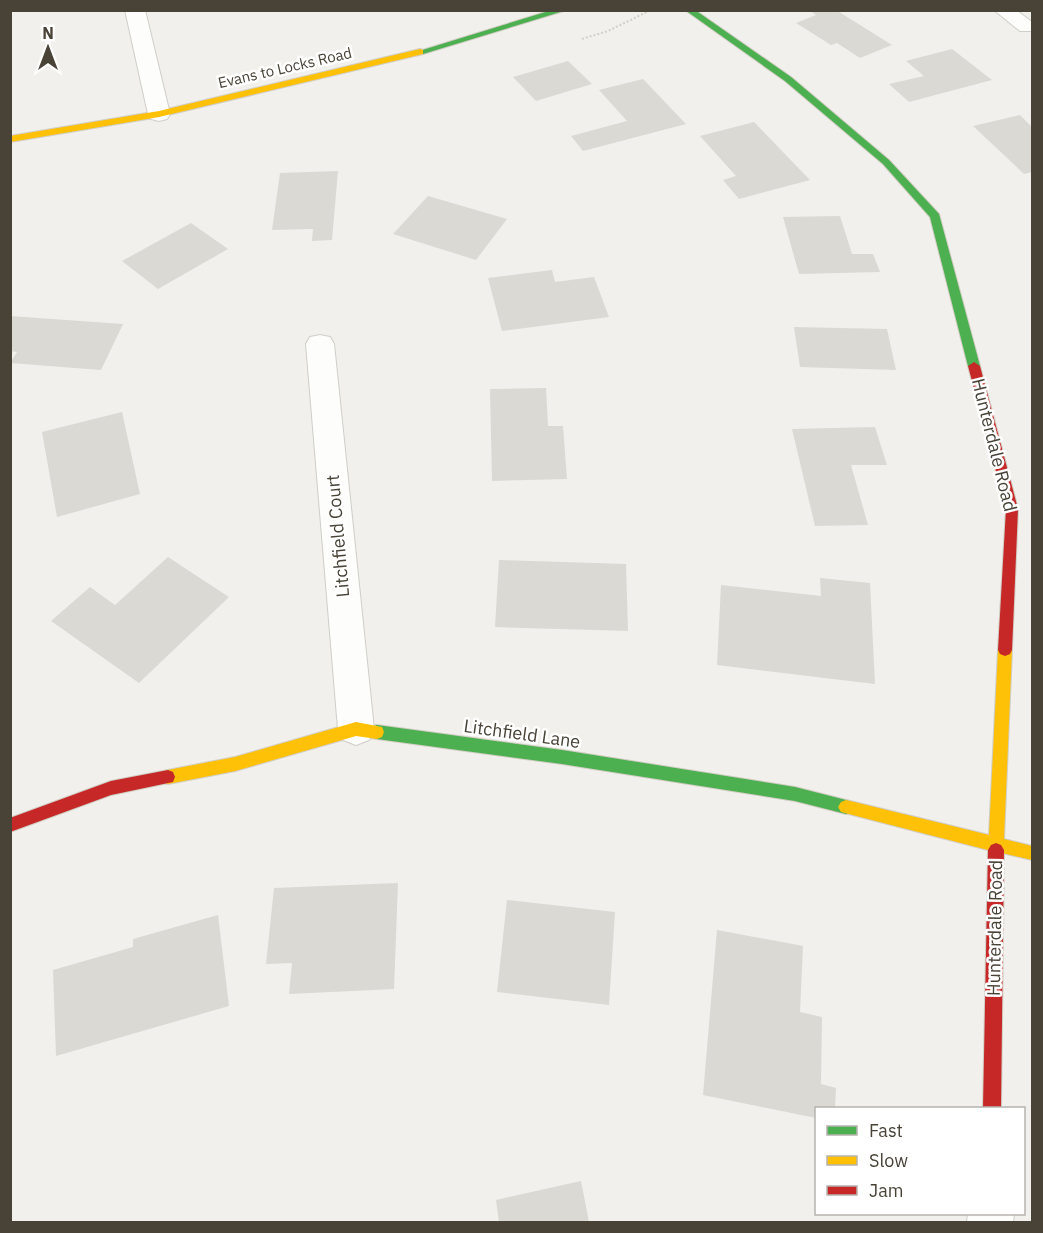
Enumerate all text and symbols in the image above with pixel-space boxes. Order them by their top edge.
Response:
north arrow [18,18,78,78]
text: N [42,23,54,43]
street label: Evans to Locks Road [216,43,354,92]
street label: Hunterdale Road [967,376,1022,514]
street label: Litchfield Court [321,474,354,598]
street label: Litchfield Lane [462,714,582,753]
street label: Hunterdale Road [982,860,1007,996]
legend [815,1107,1025,1215]
text: Fast [869,1119,903,1142]
text: Slow [869,1149,908,1172]
text: Jam [869,1179,904,1202]

